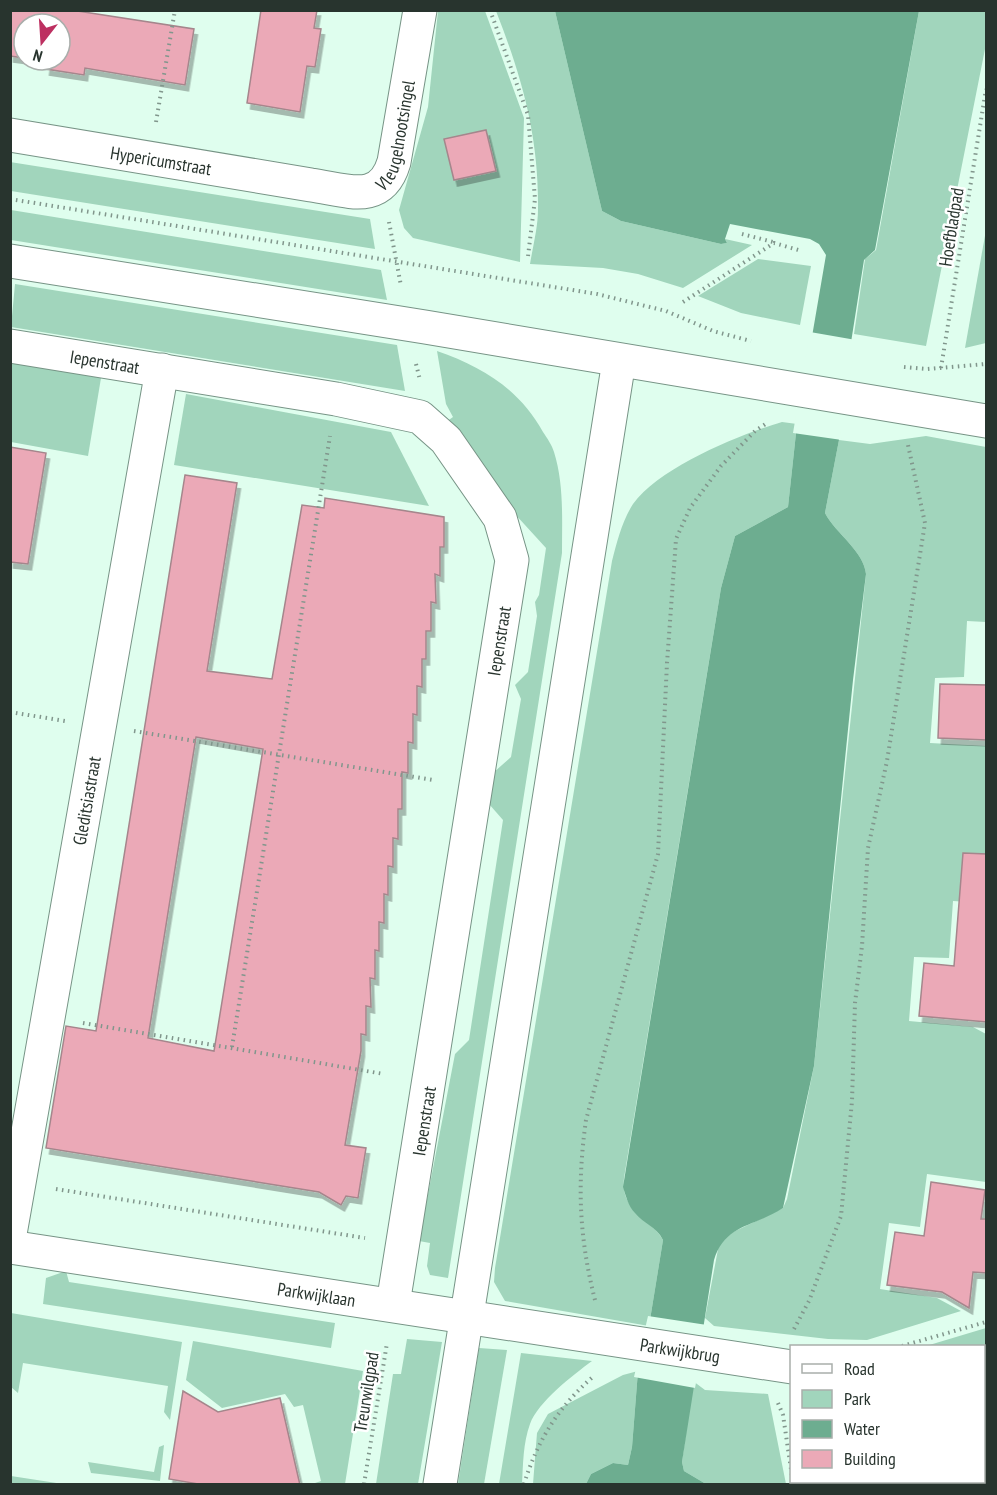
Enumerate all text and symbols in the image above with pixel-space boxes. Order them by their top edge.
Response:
north arrow [12,12,72,72]
text: N [31,46,45,67]
street label: Vleugelnootsingel [370,78,419,196]
street label: Hypericumstraat [109,140,213,180]
street label: Hoefbladpad [933,186,969,268]
street label: Iepenstraat [68,344,141,378]
street label: Iepenstraat [482,605,516,677]
street label: Gleditsiastraat [67,754,105,847]
street label: Iepenstraat [407,1085,441,1157]
street label: Parkwijklaan [276,1277,357,1311]
street label: Parkwijkbrug [639,1332,722,1367]
legend [790,1345,985,1483]
street label: Treurwilgpad [348,1350,384,1434]
text: Road [844,1357,875,1380]
text: Park [844,1387,871,1410]
text: Water [844,1417,880,1440]
text: Building [844,1447,896,1470]

